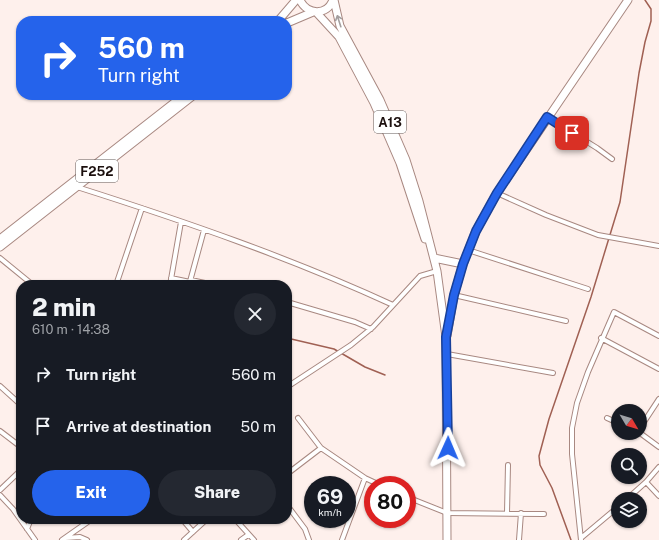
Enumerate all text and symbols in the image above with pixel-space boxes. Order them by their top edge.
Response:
one-way arrow [335,15,342,28]
text: 560 m [98,31,185,64]
icon: right [32,32,84,84]
text: Turn right [98,65,180,86]
road number: A13 [374,111,406,133]
pin [555,116,589,150]
icon: arrive [561,122,583,144]
road number: F252 [76,160,118,182]
text: 2 min [32,293,96,321]
button: close [234,293,276,335]
text: 610 m · 14:38 [32,322,110,337]
icon: right [32,363,54,385]
text: Turn right [66,366,136,383]
text: 560 m [231,366,276,383]
north arrow [611,404,647,440]
map controls [611,404,647,528]
icon: arrive [32,415,54,437]
text: Arrive at destination [66,418,211,435]
text: 50 m [241,418,276,435]
position arrow [427,427,469,469]
button: search [611,448,647,484]
button: Exit [32,470,150,516]
button: Share [158,470,276,516]
speed limit sign: 80 [364,476,416,528]
text: 69 [317,485,343,509]
button: layers [611,492,647,528]
text: km/h [318,506,342,518]

